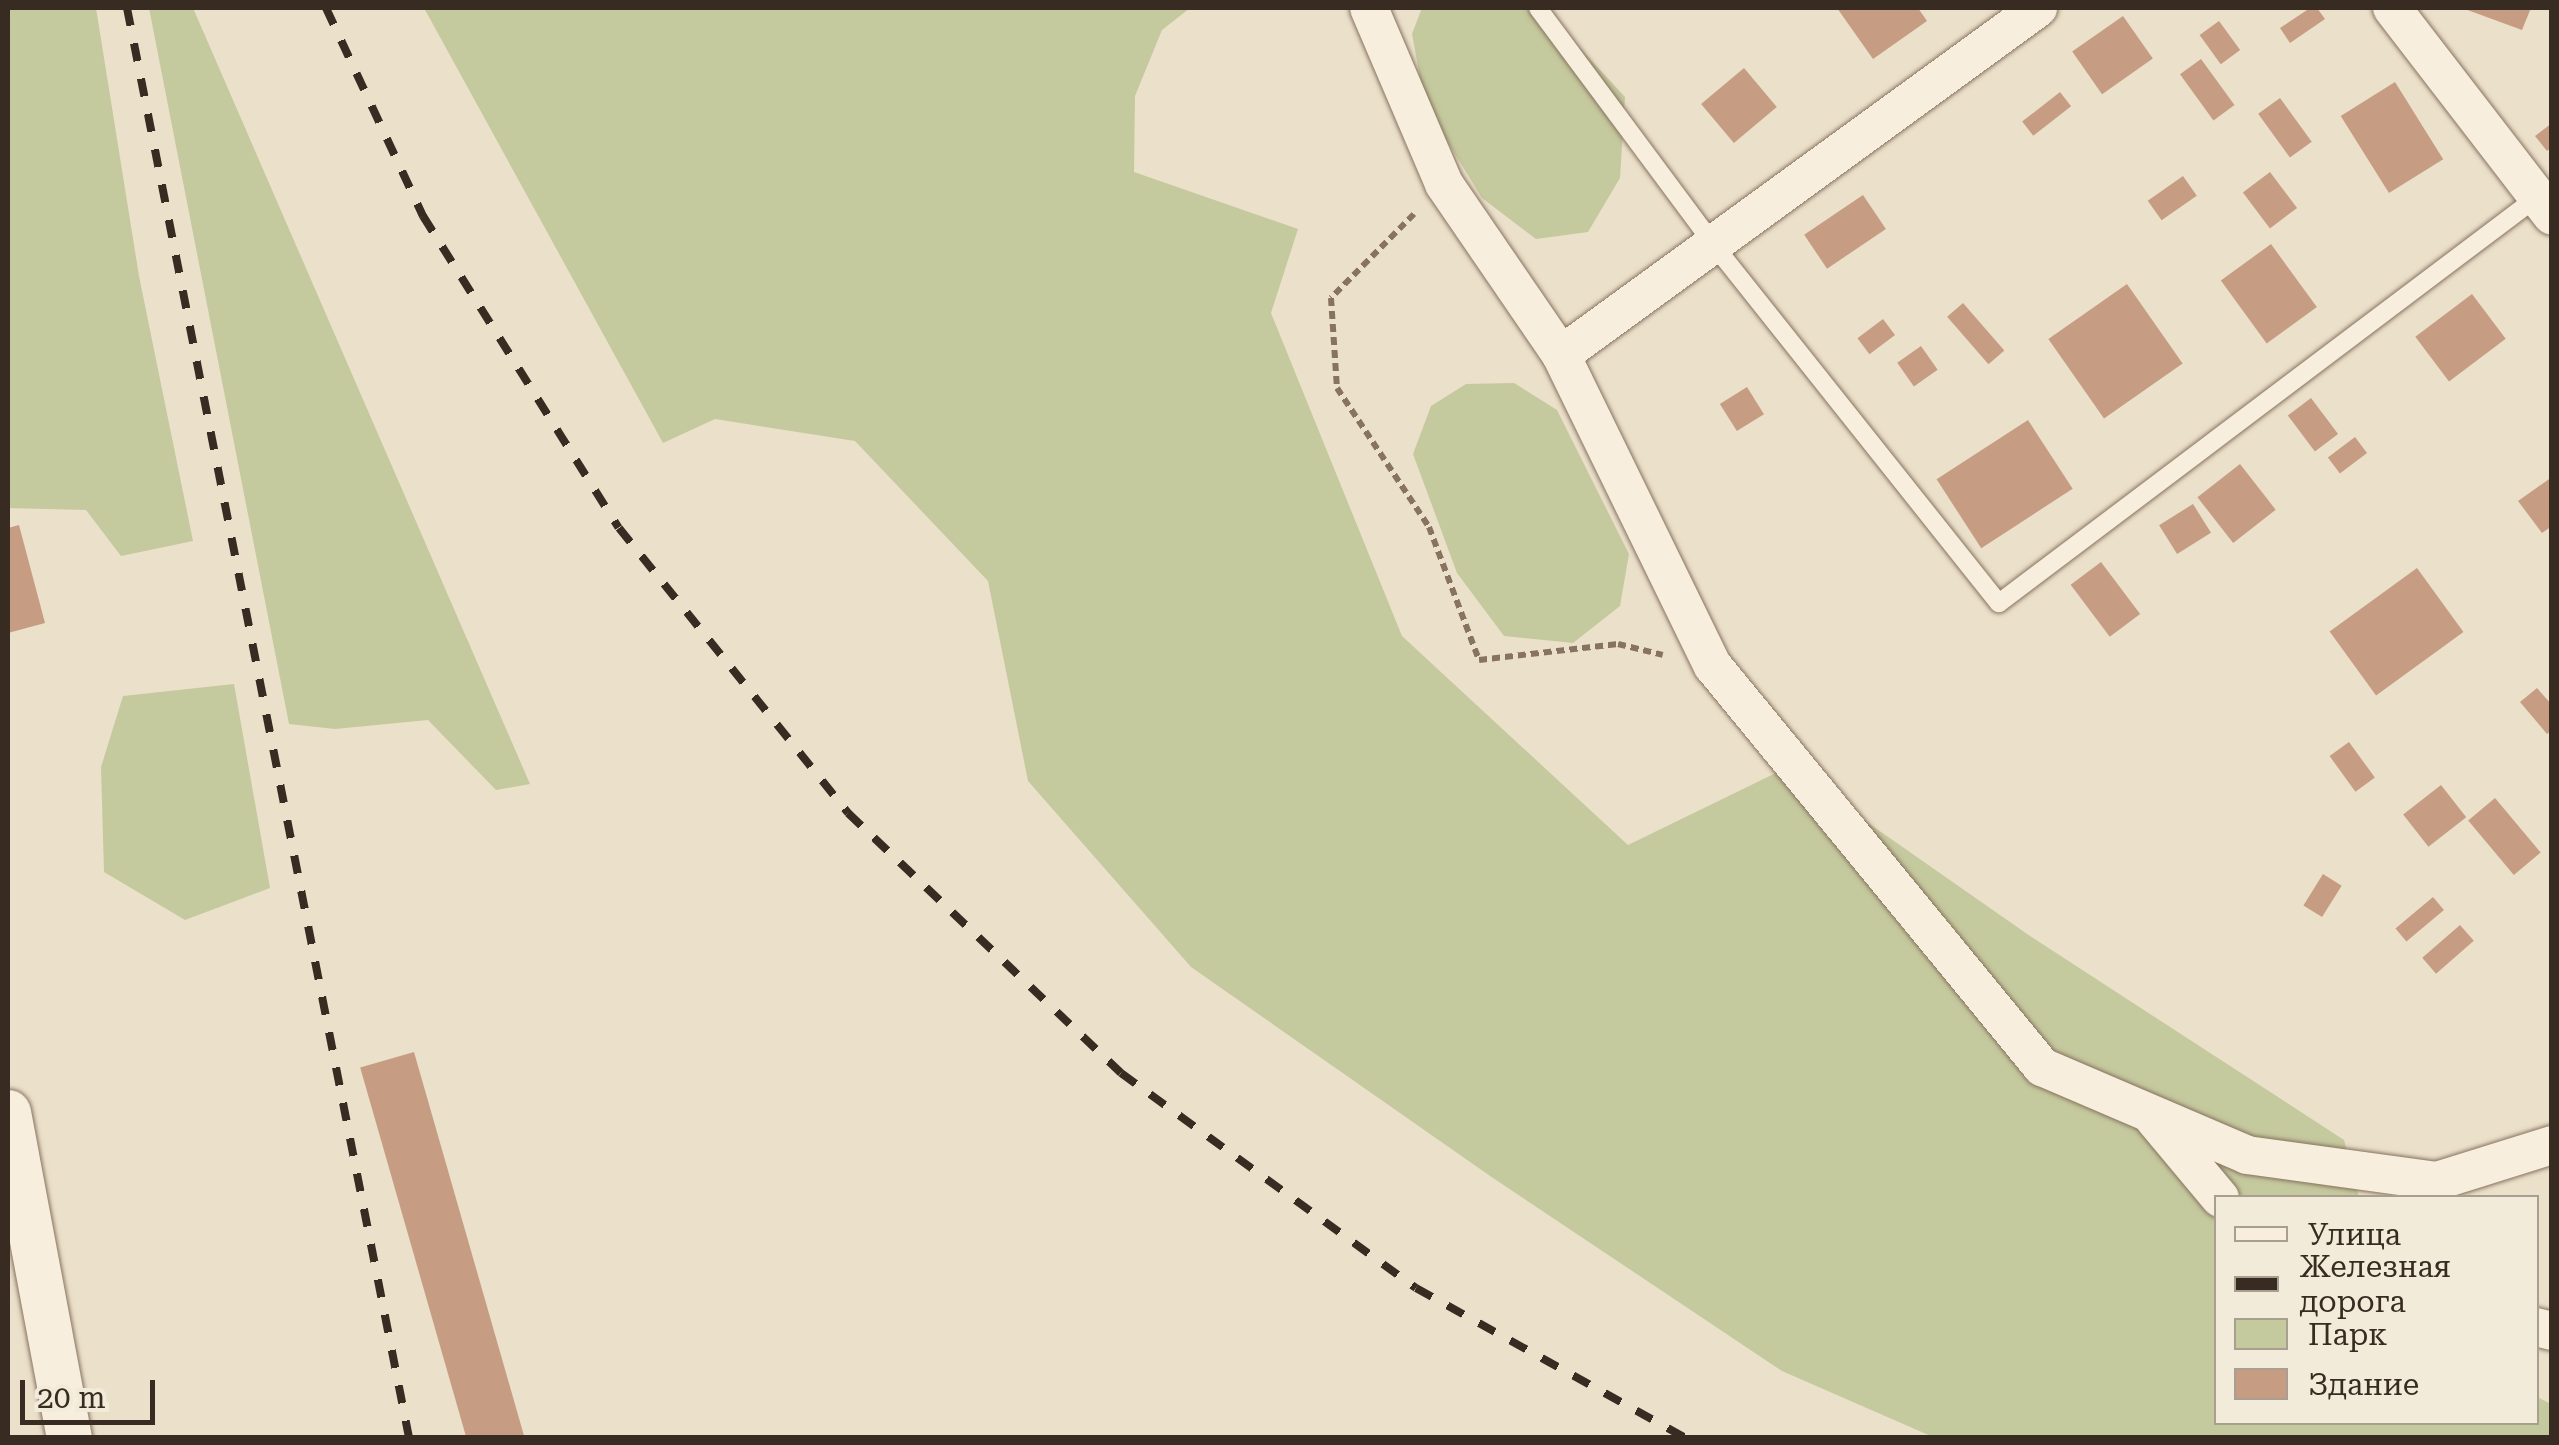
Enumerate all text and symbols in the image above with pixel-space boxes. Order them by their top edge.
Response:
legend [2214,1195,2539,1425]
text: Улица [2308,1217,2401,1252]
text: Железная дорога [2299,1249,2451,1319]
text: Парк [2308,1317,2387,1352]
scale bar [25,1360,160,1422]
text: Здание [2308,1367,2419,1402]
text: 20 m [37,1380,106,1415]

